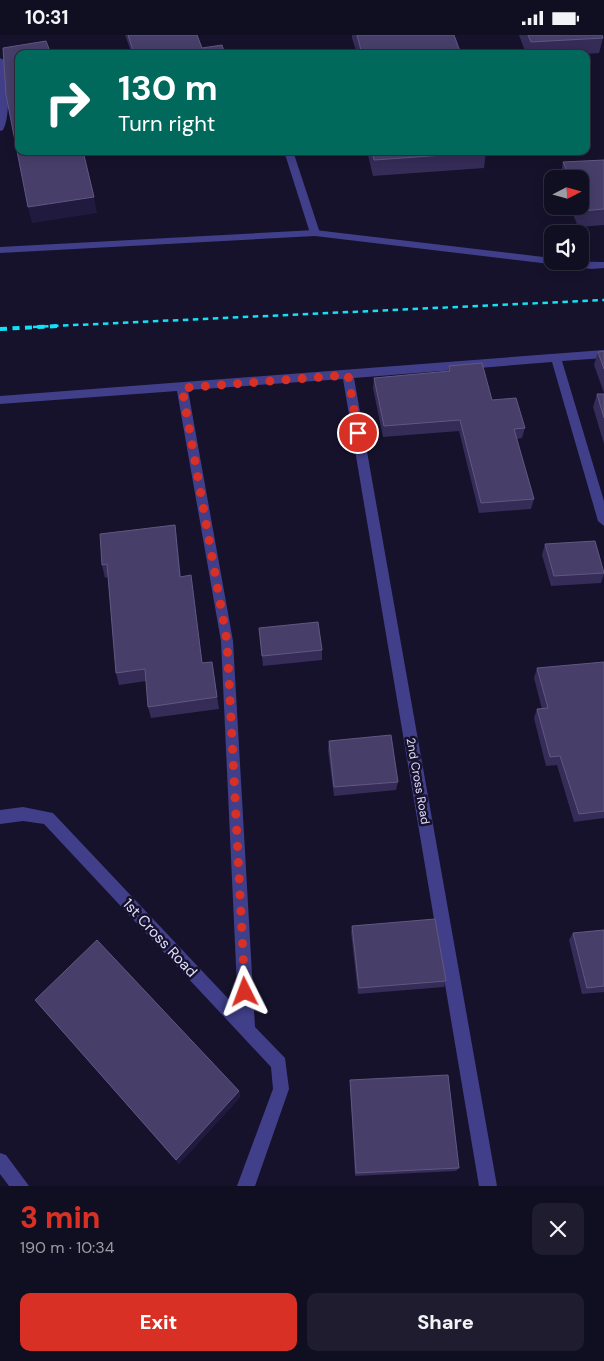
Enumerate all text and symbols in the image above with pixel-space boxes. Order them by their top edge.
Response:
text: 10:31 [25,5,68,30]
text: 130 m [118,65,218,111]
icon: right [35,70,100,135]
text: Turn right [118,109,215,138]
north arrow [544,170,589,215]
map controls [544,170,589,270]
button: sound [544,225,589,270]
pin [337,412,379,454]
icon: arrive [344,419,372,447]
street label: 2nd Cross Road [403,736,433,826]
street label: 1st Cross Road [118,894,202,982]
position arrow [218,965,270,1017]
text: 3 min [20,1198,100,1237]
button: close [532,1203,584,1255]
text: 190 m · 10:34 [20,1237,115,1258]
button: Exit [20,1293,297,1351]
button: Share [307,1293,584,1351]

